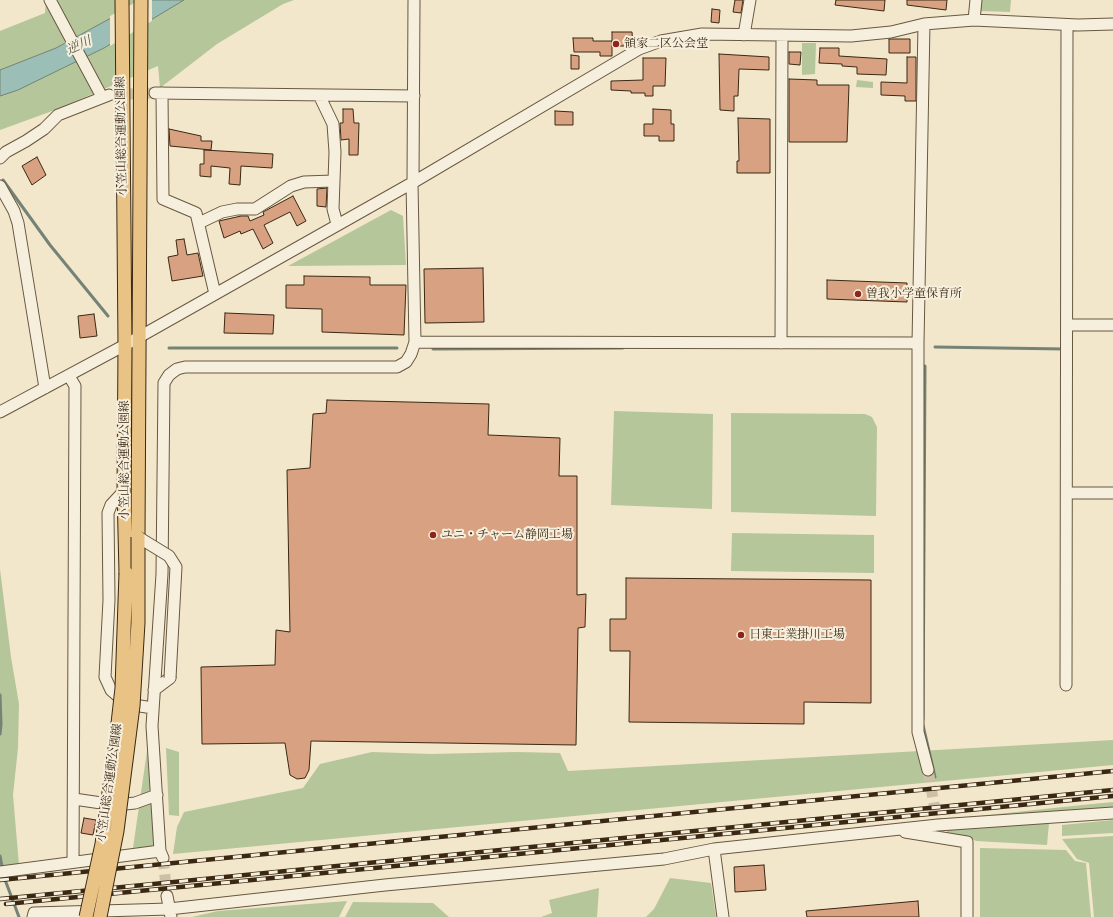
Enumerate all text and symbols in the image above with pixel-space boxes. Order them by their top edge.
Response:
water label: 逆川 [64,34,94,58]
place label: 領家二区公会堂 [624,37,708,51]
marker: 領家二区公会堂 [611,39,621,49]
street label: 小笠山総合運動公園線 [114,76,130,196]
place label: 曽我小学童保育所 [866,287,962,301]
marker: 曽我小学童保育所 [853,289,863,299]
street label: 小笠山総合運動公園線 [118,400,132,520]
place label: ユニ・チャーム静岡工場 [441,528,573,542]
marker: ユニ・チャーム静岡工場 [428,530,438,540]
place label: 日東工業掛川工場 [749,628,845,642]
marker: 日東工業掛川工場 [736,630,746,640]
street label: 小笠山総合運動公園線 [95,723,125,843]

